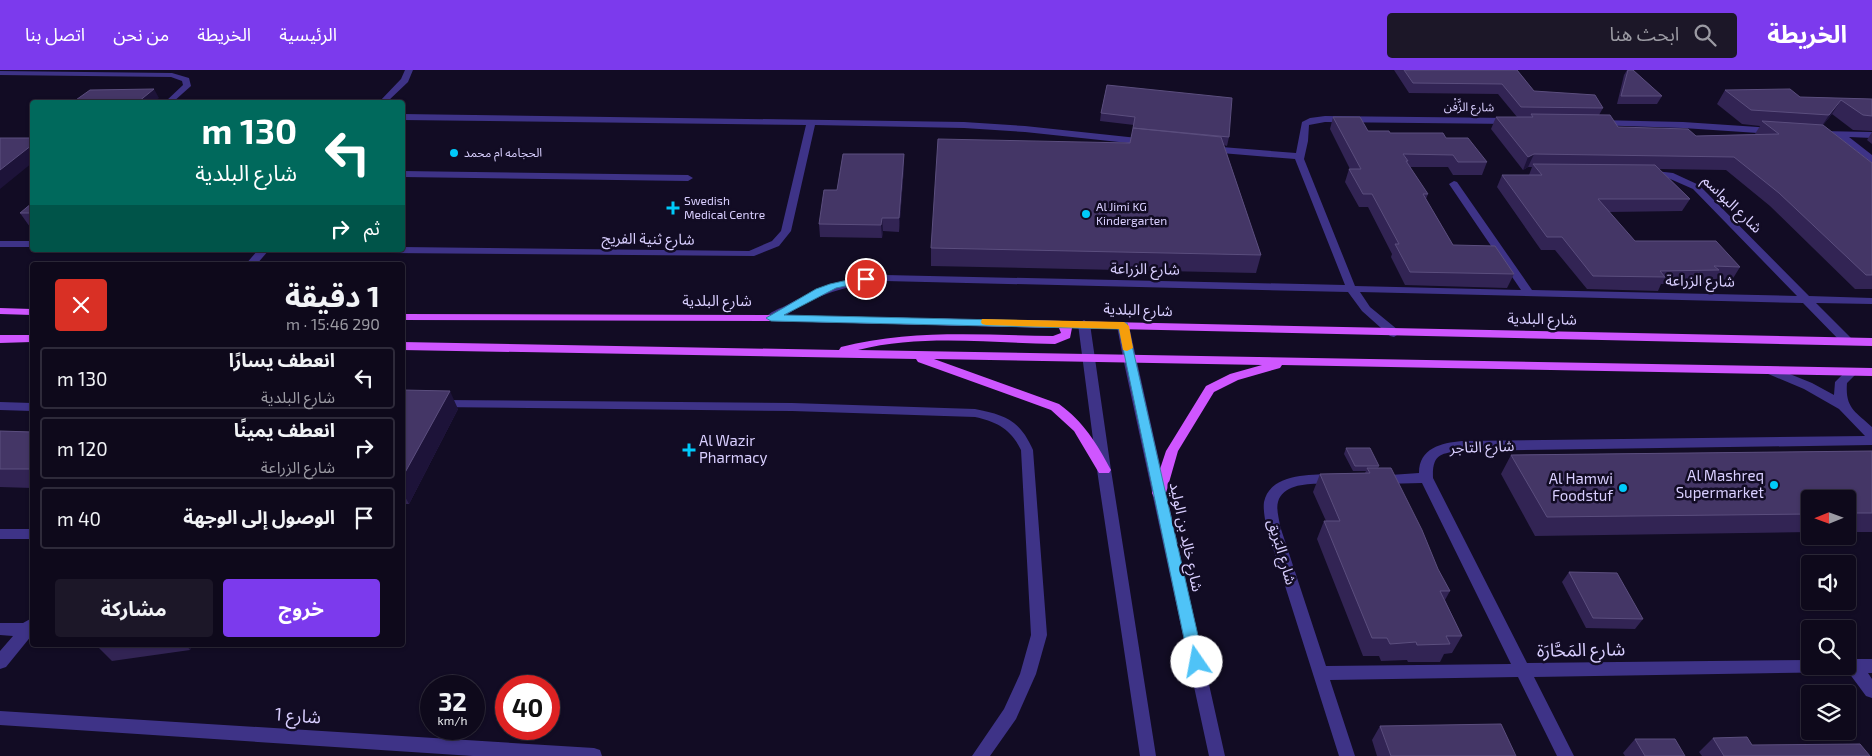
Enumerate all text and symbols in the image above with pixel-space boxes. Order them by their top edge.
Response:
search box [1387,13,1737,58]
text: الخريطة [1767,19,1847,48]
icon: search [1691,21,1719,49]
text: ابحث هنا [1610,22,1679,45]
text: اتصل بنا [25,23,85,45]
text: من نحن [113,23,169,45]
text: الخريطة [197,23,251,45]
text: الرئيسية [279,23,337,45]
street label: شارع الزَّفْن [1444,98,1494,116]
text: 130 m [202,109,297,151]
icon: left [315,120,380,185]
place label: الحجامه ام محمد [464,145,542,162]
marker: الحجامه ام محمد [448,147,460,159]
text: شارع البلدية [195,159,297,185]
street label: شارع البواسم [1696,170,1766,239]
place label: Swedish Medical Centre [684,193,765,221]
place label: Al Jimi KG Kindergarten [1096,199,1167,227]
marker: Swedish Medical Centre [666,201,680,215]
marker: Al Jimi KG Kindergarten [1080,208,1092,220]
icon: right [326,215,354,243]
text: ثم [364,216,380,239]
street label: شارع ثنية الفريج [601,228,695,252]
pin [845,258,887,300]
street label: شارع الزراعة [1110,258,1180,282]
icon: arrive [852,265,880,293]
street label: شارع الزراعة [1665,270,1735,294]
text: 1 دقيقة [285,277,380,313]
button: close [55,279,107,331]
street label: شارع البلدية [682,291,752,313]
street label: شارع البلدية [1103,299,1173,323]
street label: شارع البلدية [1507,308,1577,332]
text: 290 m · 15:46 [286,314,380,333]
text: انعطف يسارًا [229,348,335,371]
icon: left [350,364,378,392]
text: 130 m [57,367,108,390]
text: شارع البلدية [261,387,335,406]
text: انعطف يمينًا [234,418,335,441]
place label: Al Wazir Pharmacy [699,431,768,466]
icon: right [350,434,378,462]
street label: شارع التاجر [1448,436,1515,460]
text: 120 m [57,437,108,460]
marker: Al Wazir Pharmacy [683,444,695,456]
text: شارع الزراعة [261,457,335,476]
place label: Al Mashreq Supermarket [1676,466,1764,501]
place label: Al Hamwi Foodstuf [1549,469,1613,504]
marker: Al Mashreq Supermarket [1768,479,1780,491]
street label: شارع خالِد بن الوليد [1163,480,1207,594]
marker: Al Hamwi Foodstuf [1617,482,1629,494]
north arrow [1801,490,1856,545]
map controls [1801,490,1856,740]
icon: arrive [350,504,378,532]
text: الوصول إلى الوجهة [183,505,335,528]
text: 40 m [57,507,101,530]
street label: شارع البَريق [1261,517,1301,588]
button: sound [1801,555,1856,610]
button: مشاركة [55,579,213,637]
button: خروج [223,579,380,637]
button: search [1801,620,1856,675]
position arrow [1170,635,1222,687]
street label: شارع المَحَّارَة [1537,637,1625,665]
speed limit sign: 40 [495,675,560,740]
button: layers [1801,685,1856,740]
text: 32 [438,686,467,716]
street label: شارع 1 [274,702,322,732]
text: km/h [438,713,467,727]

